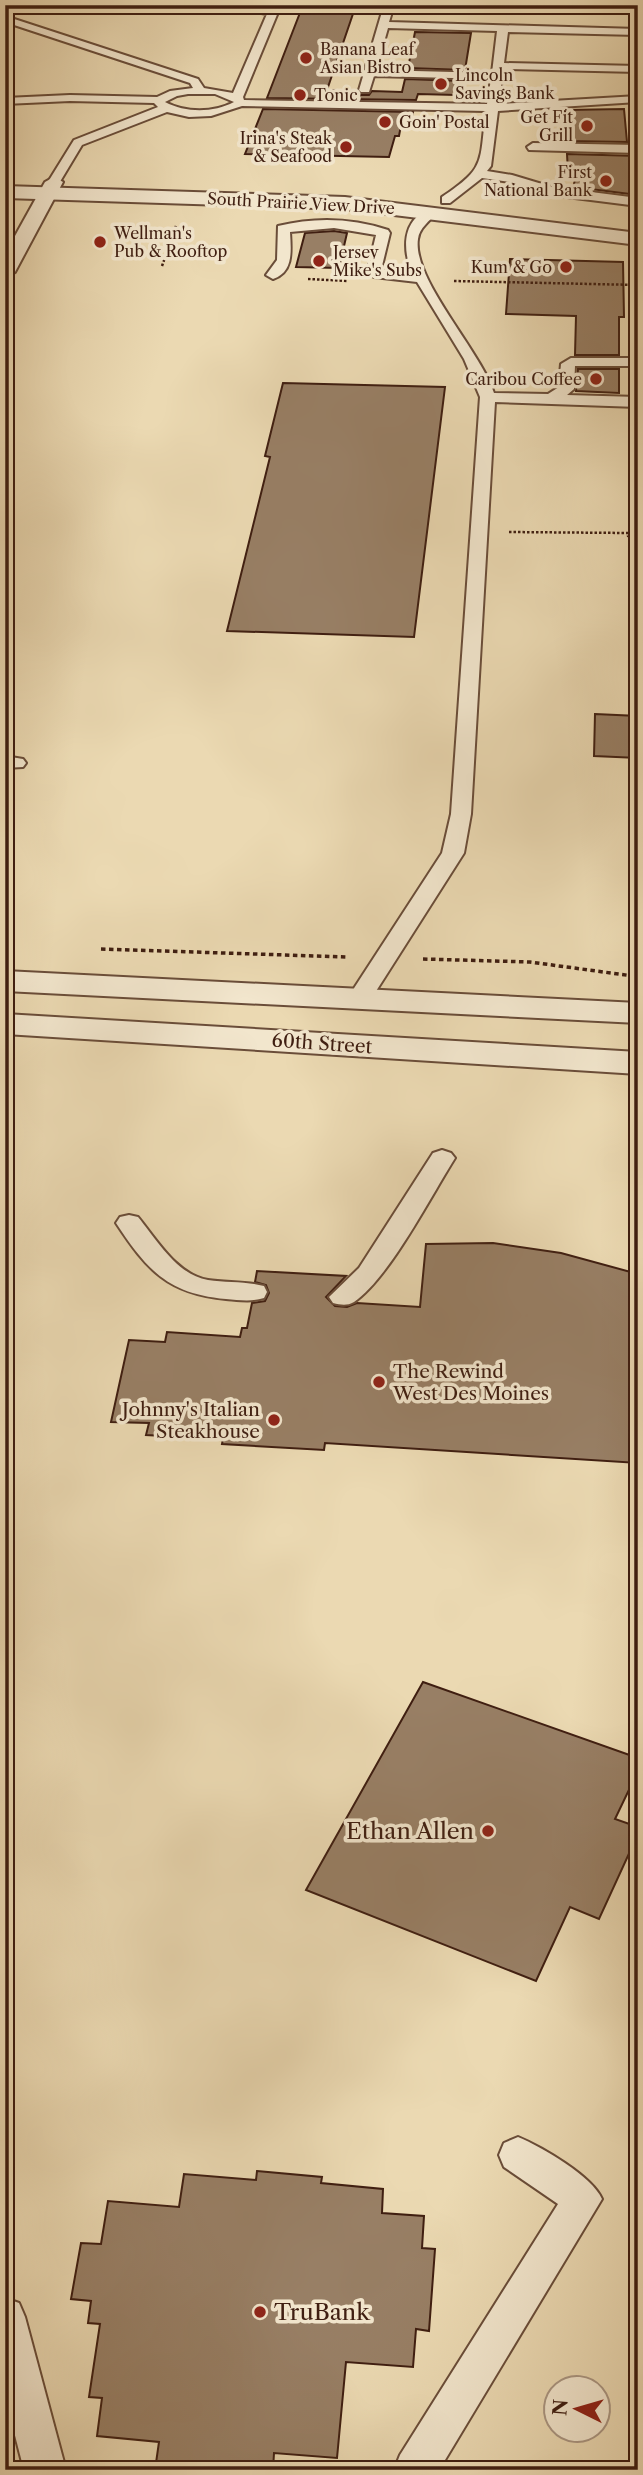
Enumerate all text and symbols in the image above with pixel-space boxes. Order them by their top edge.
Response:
place label: Banana Leaf Asian Bistro [319,39,416,77]
marker: Banana Leaf Asian Bistro [298,50,314,66]
place label: Lincoln Savings Bank [455,65,555,103]
marker: Lincoln Savings Bank [433,76,449,92]
place label: Tonic [314,85,358,105]
marker: Tonic [292,87,308,103]
place label: Get Fit Grill [520,107,573,145]
place label: Goin' Postal [399,112,490,132]
marker: Goin' Postal [377,114,393,130]
marker: Get Fit Grill [579,118,595,134]
place label: Irina's Steak & Seafood [240,128,333,166]
marker: Irina's Steak & Seafood [338,139,354,155]
place label: First National Bank [484,162,593,200]
marker: First National Bank [598,173,614,189]
street label: South Prairie View Drive [207,188,395,218]
place label: Wellman's Pub & Rooftop [113,223,227,261]
marker: Wellman's Pub & Rooftop [92,234,108,250]
place label: Jersey Mike's Subs [330,242,422,280]
marker: Jersey Mike's Subs [311,253,327,269]
place label: Kum & Go [471,257,552,277]
marker: Kum & Go [558,259,574,275]
place label: Caribou Coffee [465,369,582,389]
marker: Caribou Coffee [588,371,604,387]
street label: 60th Street [271,1029,373,1059]
place label: The Rewind West Des Moines [392,1360,549,1405]
marker: The Rewind West Des Moines [371,1374,387,1390]
place label: Johnny's Italian Steakhouse [119,1398,260,1443]
marker: Johnny's Italian Steakhouse [266,1412,282,1428]
place label: Ethan Allen [346,1817,474,1845]
marker: Ethan Allen [480,1823,496,1839]
place label: TruBank [274,2298,371,2326]
marker: TruBank [252,2304,268,2320]
north arrow [542,2374,612,2444]
text: N [548,2398,573,2417]

